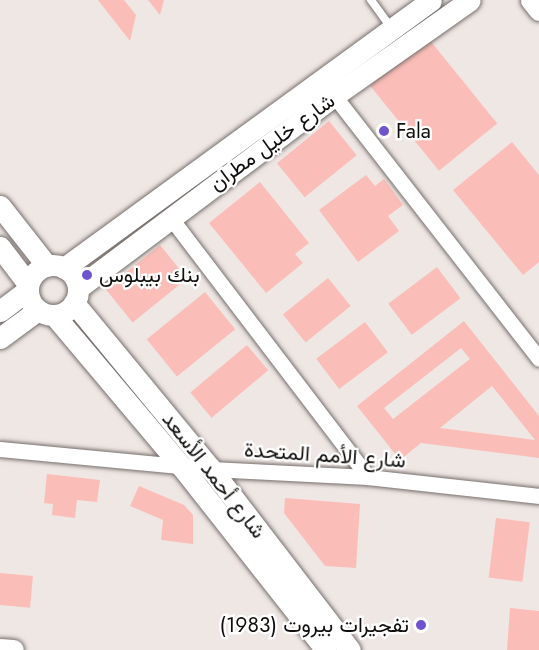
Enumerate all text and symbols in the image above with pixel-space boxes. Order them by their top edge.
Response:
street label: شارع خليل مطران [204,88,340,196]
place label: Fala [396,118,431,144]
marker: Fala [377,124,391,138]
place label: بنك بيبلوس [99,262,200,288]
marker: بنك بيبلوس [80,268,94,282]
street label: شارع أحمد الأسعد [157,407,271,543]
street label: شارع الأمم المتحدة [243,437,407,473]
place label: تفجيرات بيروت (1983) [219,612,409,638]
marker: تفجيرات بيروت (1983) [414,618,428,632]

